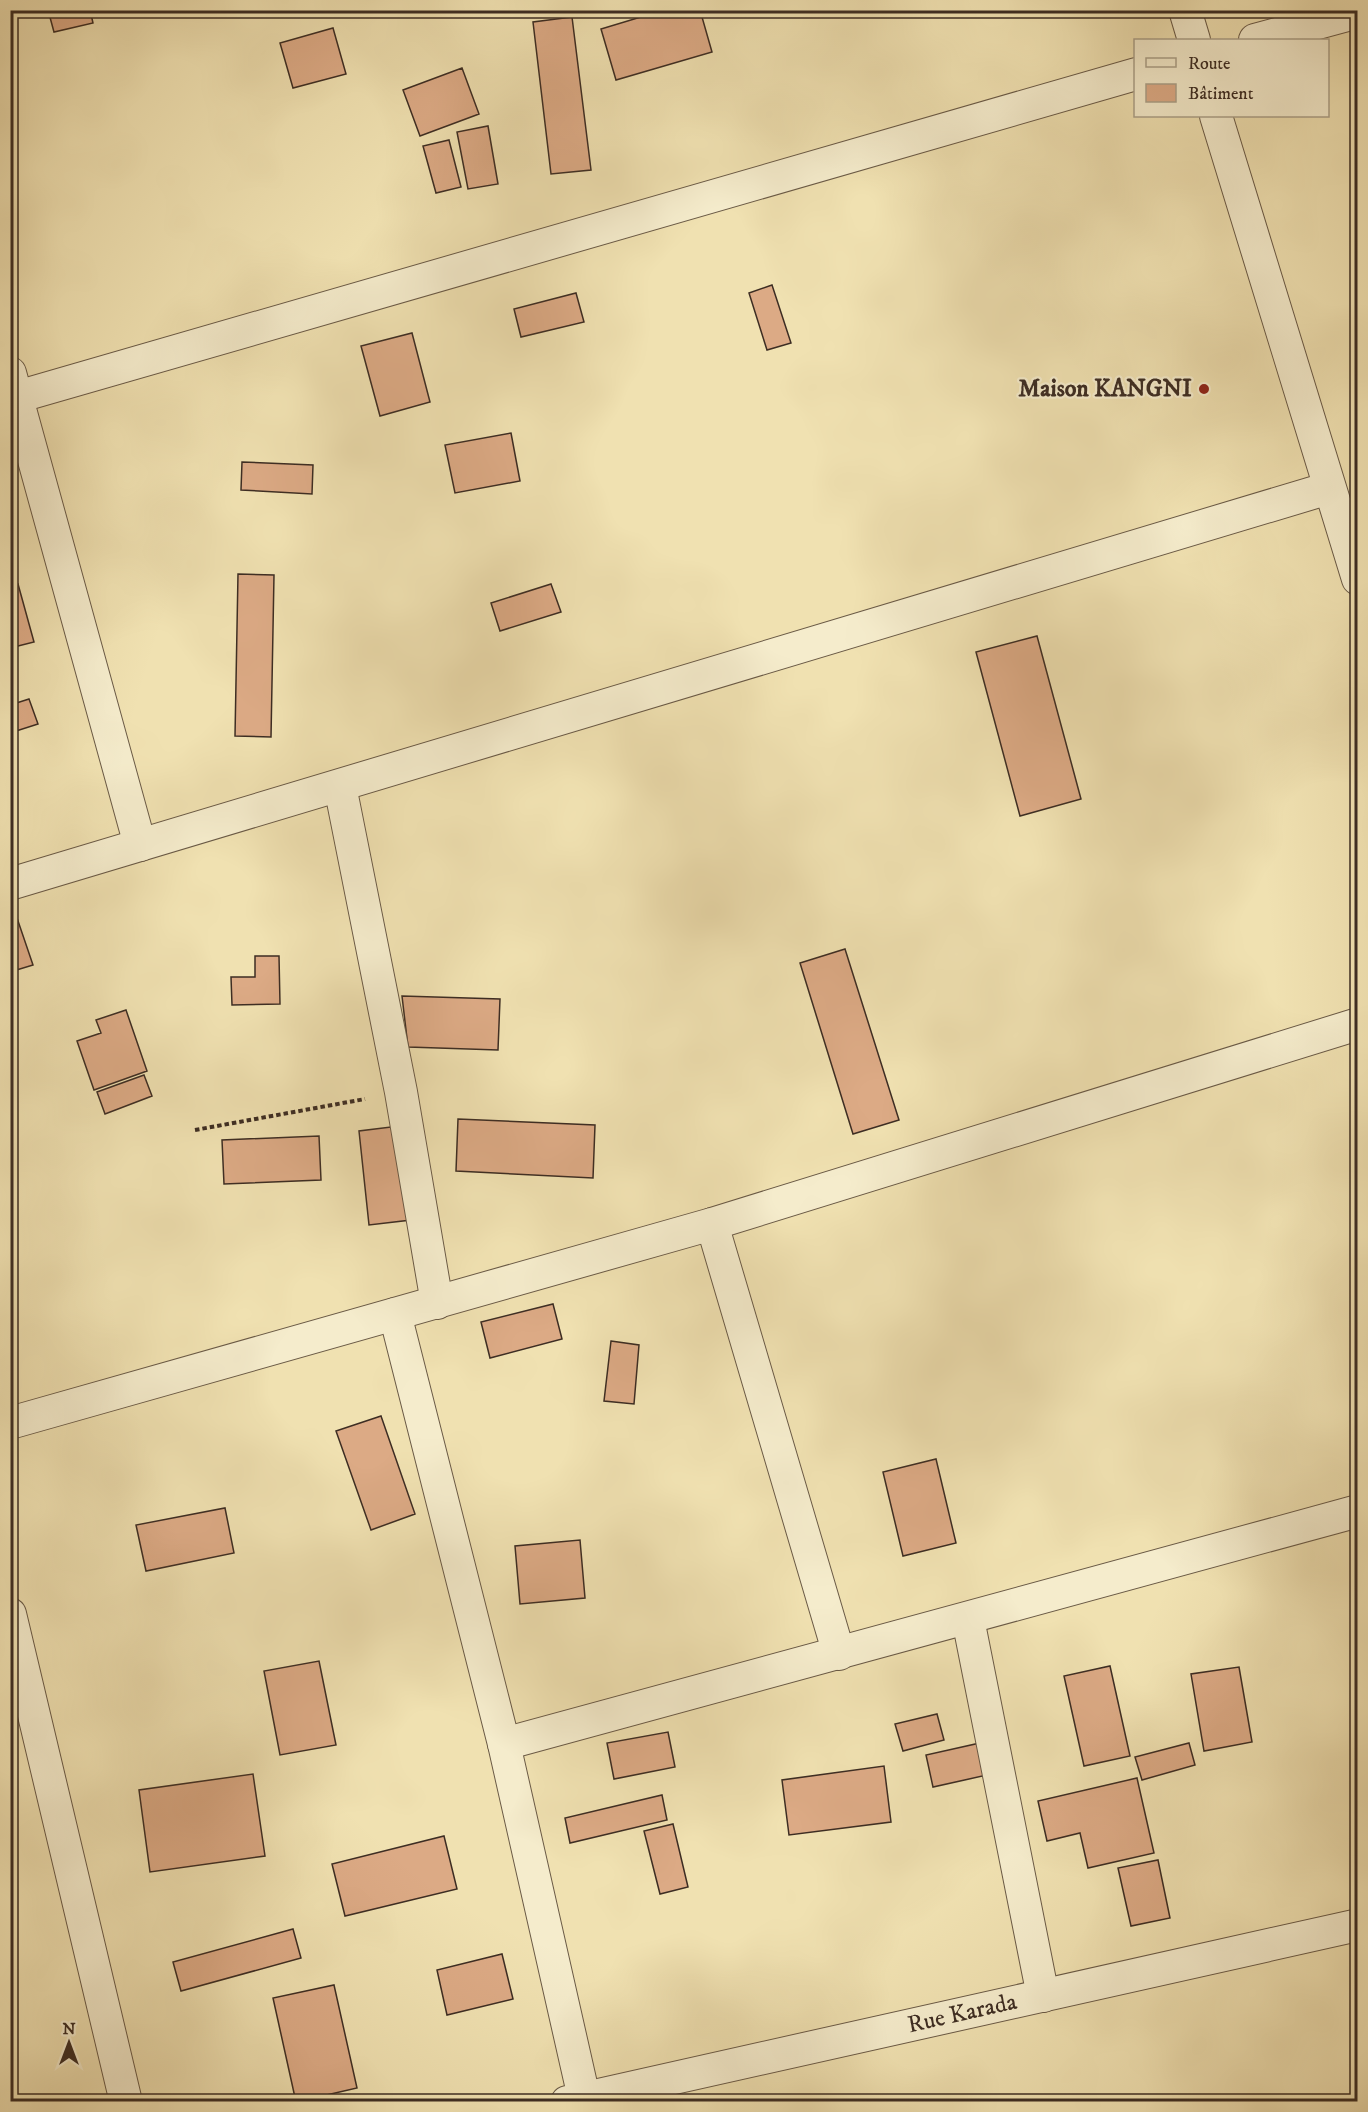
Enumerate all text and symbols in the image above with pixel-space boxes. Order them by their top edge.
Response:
legend [1134,39,1329,117]
text: Route [1188,53,1231,75]
text: Bâtiment [1188,83,1254,105]
place label: Maison KANGNI [1018,374,1192,404]
marker: Maison KANGNI [1197,382,1211,396]
street label: Rue Karada [905,1987,1020,2040]
north arrow [39,2013,99,2073]
text: N [62,2019,76,2039]

